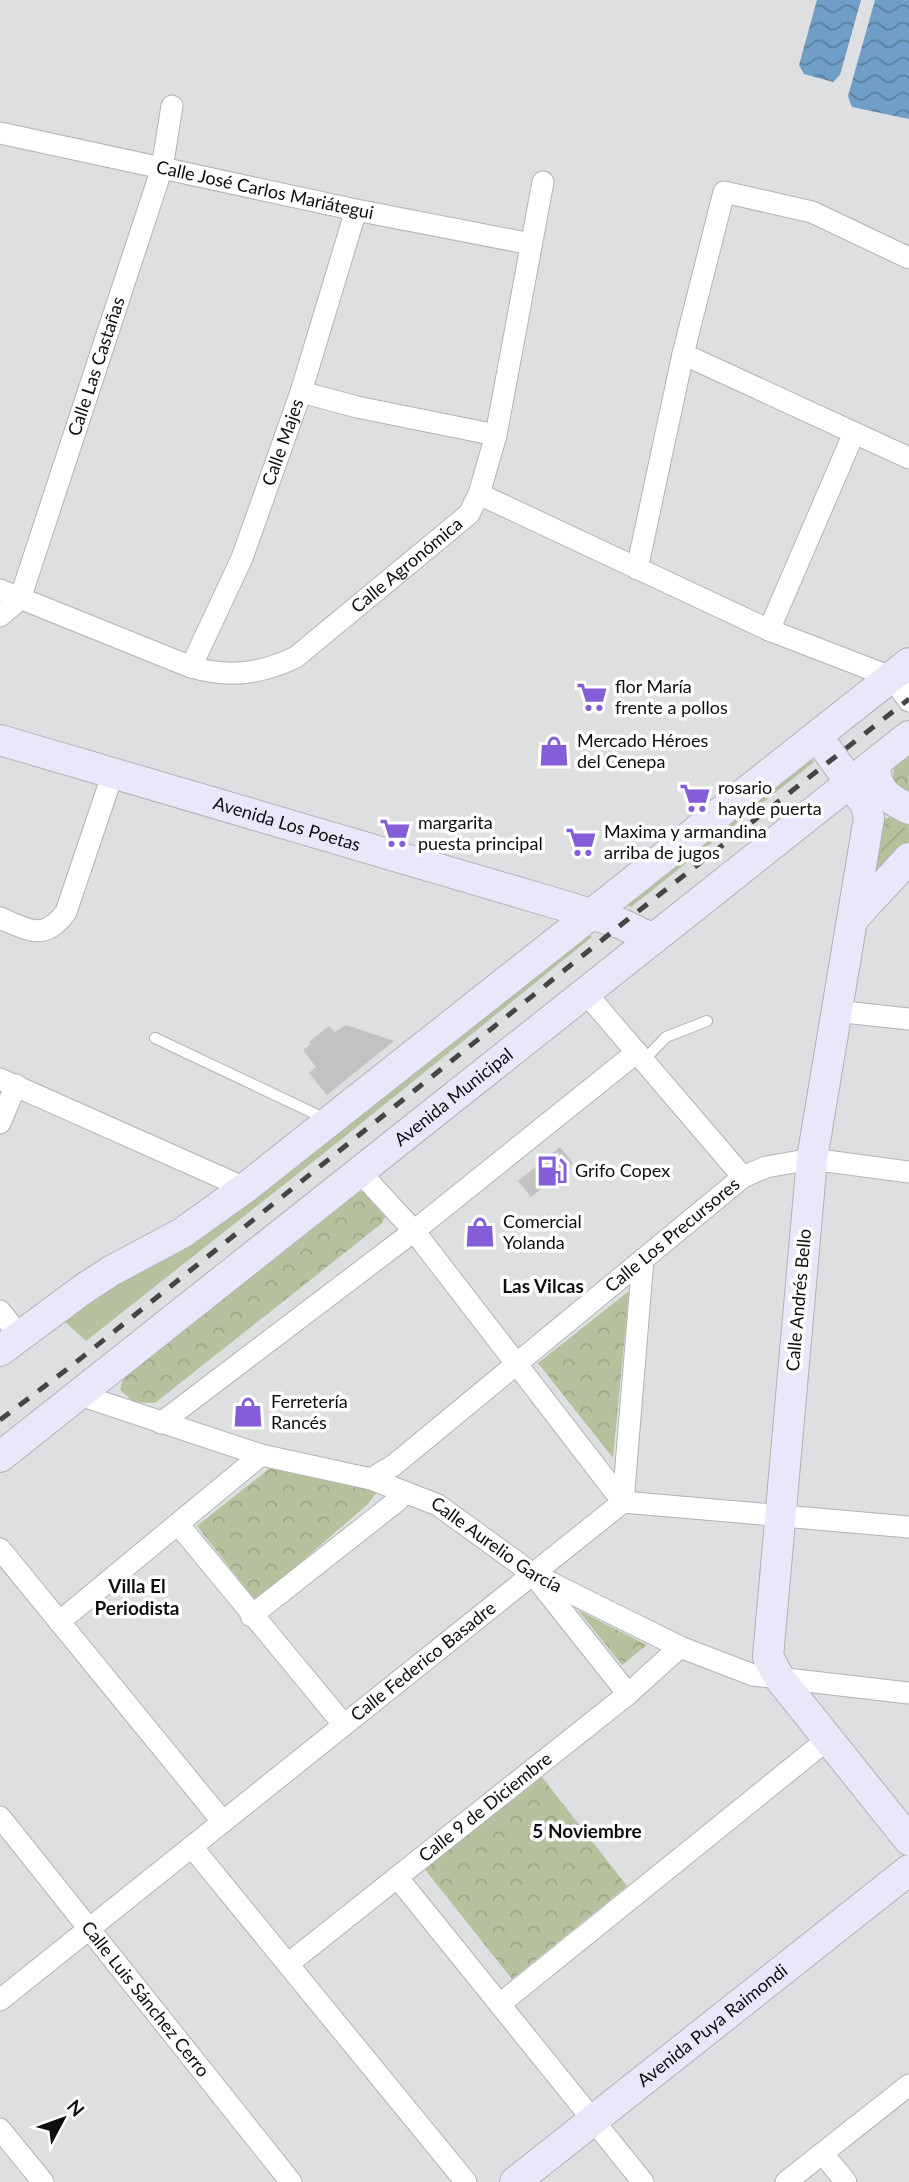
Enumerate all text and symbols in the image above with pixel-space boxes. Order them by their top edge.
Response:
street label: Calle José Carlos Mariátegui [154,155,376,223]
street label: Calle Las Castañas [62,294,129,439]
street label: Calle Majes [257,396,308,488]
street label: Calle Agronómica [346,512,466,617]
place label: flor María frente a pollos [615,675,728,718]
supermarket icon: flor María frente a pollos [575,680,609,714]
place label: Mercado Héroes del Cenepa [577,729,708,772]
shop icon: Mercado Héroes del Cenepa [537,734,571,768]
place label: rosario hayde puerta [718,776,822,819]
supermarket icon: rosario hayde puerta [678,781,712,815]
street label: Avenida Los Poetas [211,791,364,855]
place label: margarita puesta principal [418,811,543,854]
supermarket icon: margarita puesta principal [378,816,412,850]
place label: Maxima y armandina arriba de jugos [604,820,767,863]
supermarket icon: Maxima y armandina arriba de jugos [564,825,598,859]
street label: Avenida Municipal [389,1043,517,1150]
fuel station icon: Grifo Copex [535,1154,569,1188]
place label: Grifo Copex [575,1159,670,1181]
street label: Calle Los Precursores [600,1172,744,1296]
place label: Comercial Yolanda [503,1210,582,1253]
shop icon: Comercial Yolanda [463,1215,497,1249]
street label: Calle Andrés Bello [781,1228,815,1372]
district label: Las Vilcas [502,1274,584,1297]
place label: Ferretería Rancés [271,1390,348,1433]
shop icon: Ferretería Rancés [231,1395,265,1429]
street label: Calle Aurelio García [429,1492,566,1597]
district label: Villa El Periodista [95,1574,179,1619]
street label: Calle Federico Basadre [346,1596,500,1725]
street label: Calle 9 de Diciembre [414,1747,556,1866]
district label: 5 Noviembre [532,1819,642,1842]
street label: Calle Luis Sánchez Cerro [77,1916,215,2081]
street label: Avenida Puya Raimondi [632,1959,791,2091]
north arrow [28,2084,98,2154]
text: N [63,2094,90,2121]

